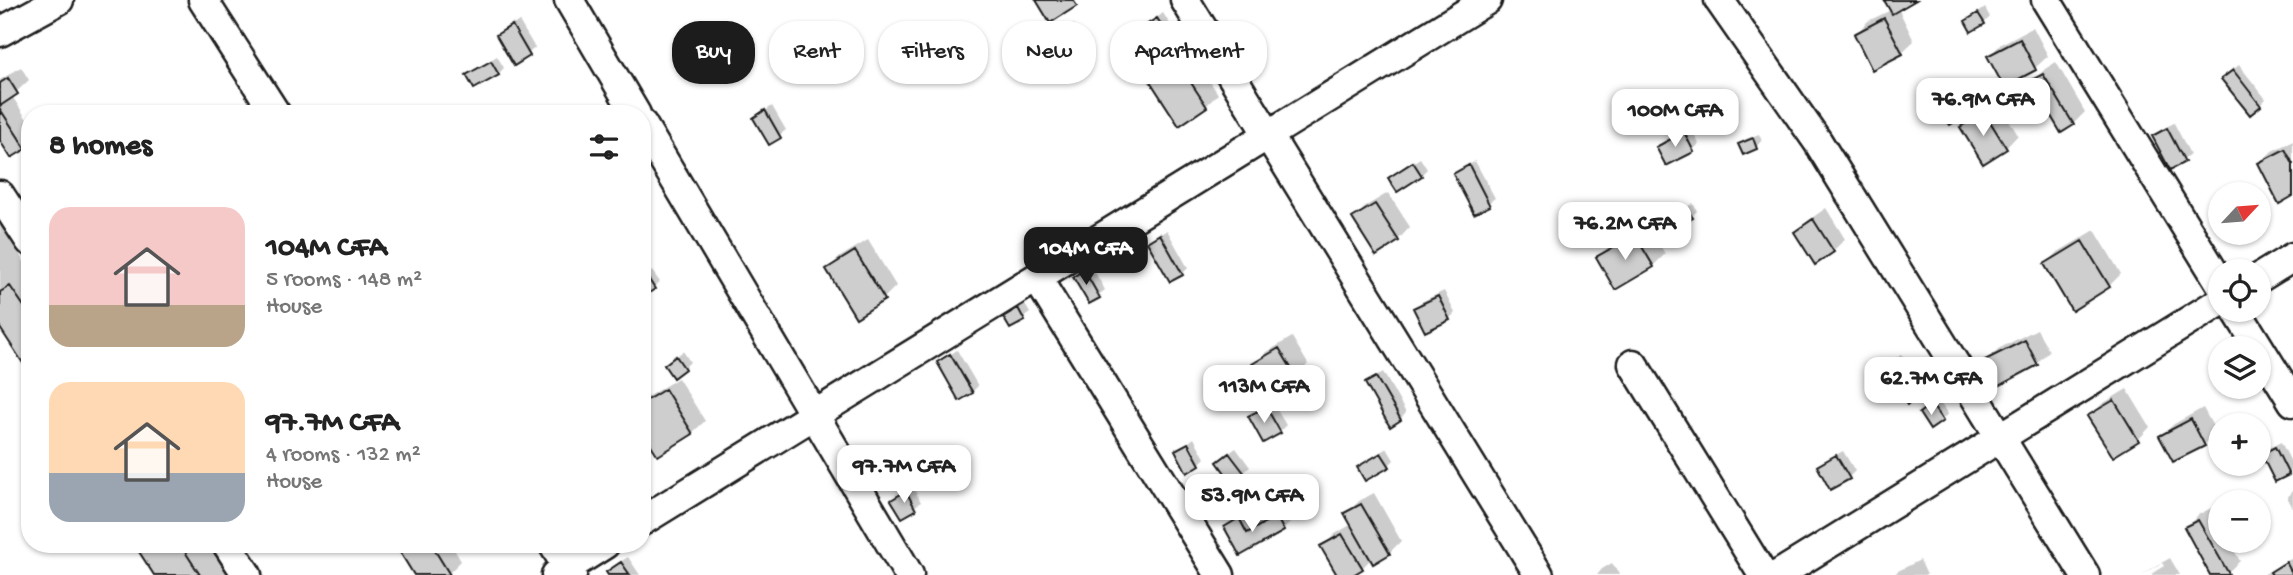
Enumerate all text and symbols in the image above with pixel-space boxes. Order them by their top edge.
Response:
chip: Buy [672,21,755,84]
chip: Rent [769,21,864,84]
chip: Filters [878,21,988,84]
chip: New [1002,21,1096,84]
chip: Apartment [1110,21,1267,84]
pin: 76.9M CFA [1903,78,2063,138]
text: 76.9M CFA [1932,87,2034,114]
pin: 100M CFA [1603,90,1747,149]
text: 100M CFA [1628,98,1722,125]
icon: filters [585,128,623,166]
text: 8 homes [49,130,152,165]
north arrow [2208,182,2272,245]
map controls [2208,182,2271,553]
pin: 76.2M CFA [1545,202,1705,262]
text: 76.2M CFA [1574,211,1676,238]
pin: 104M CFA [1014,228,1158,287]
text: 104M CFA [266,232,387,267]
icon: home [105,235,189,319]
text: 104M CFA [1040,236,1132,263]
button: locate [2208,259,2271,322]
text: 5 rooms · 148 m² [266,267,422,294]
text: House [266,294,322,321]
button: layers [2208,336,2271,399]
pin: 62.7M CFA [1851,358,2011,417]
pin: 113M CFA [1192,366,1336,425]
text: 62.7M CFA [1880,366,1982,393]
text: 113M CFA [1219,374,1309,401]
text: 97.7M CFA [266,407,399,442]
icon: home [105,410,189,494]
button: + [2208,413,2271,476]
text: 4 rooms · 132 m² [266,442,421,469]
pin: 97.7M CFA [824,446,984,505]
text: 97.7M CFA [853,454,955,481]
text: House [266,469,322,496]
pin: 53.9M CFA [1172,475,1332,534]
text: 53.9M CFA [1201,483,1303,510]
button: − [2208,490,2271,553]

